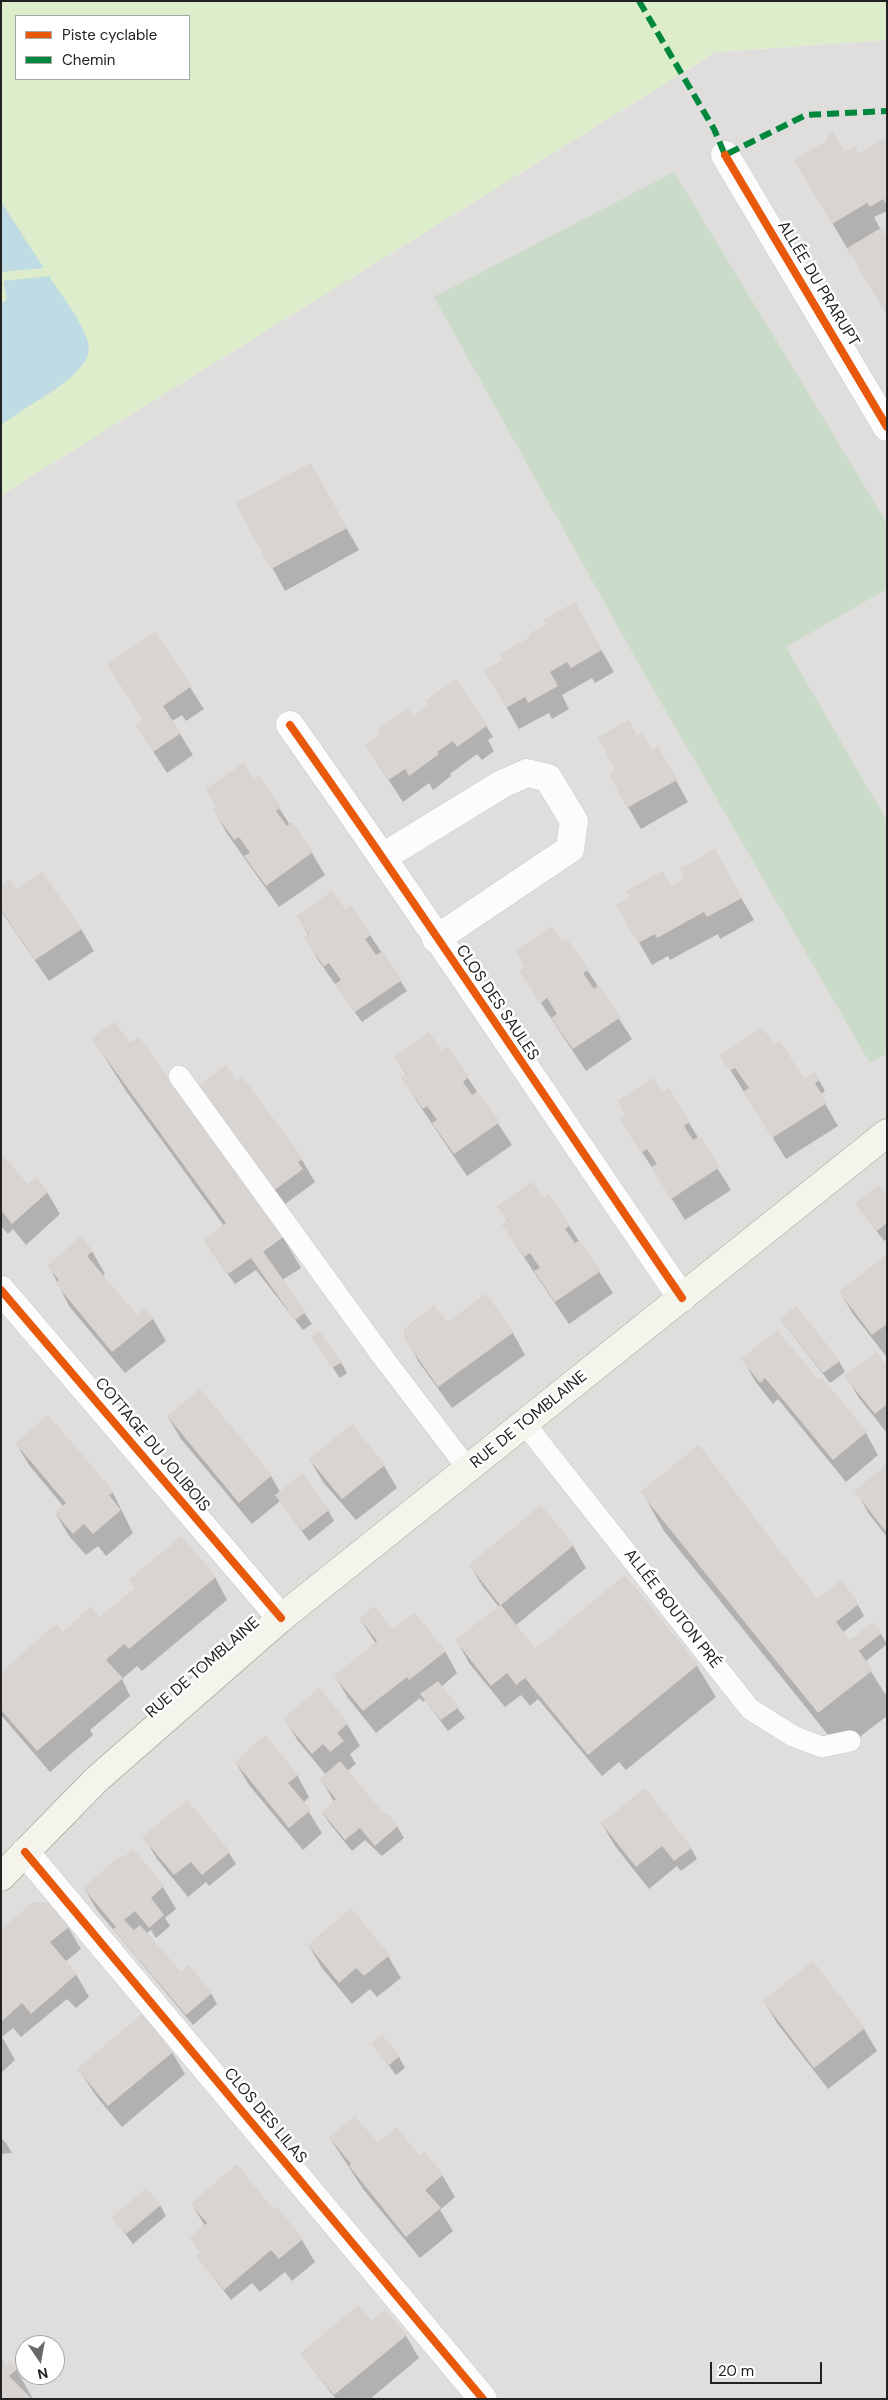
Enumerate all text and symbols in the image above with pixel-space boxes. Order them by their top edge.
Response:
legend [15,15,190,80]
text: Piste cyclable [62,25,157,45]
text: Chemin [62,50,115,70]
street label: ALLÉE DU PRARUPT [773,218,863,350]
street label: CLOS DES SAULES [451,942,543,1064]
street label: RUE DE TOMBLAINE [467,1367,591,1473]
street label: COTTAGE DU JOLIBOIS [90,1374,214,1516]
street label: ALLÉE BOUTON PRÉ [619,1545,725,1673]
street label: RUE DE TOMBLAINE [142,1613,264,1723]
street label: CLOS DES LILAS [219,2064,311,2168]
north arrow [15,2335,65,2385]
scale bar [713,2352,826,2384]
text: 20 m [718,2361,754,2381]
text: N [36,2364,50,2384]

